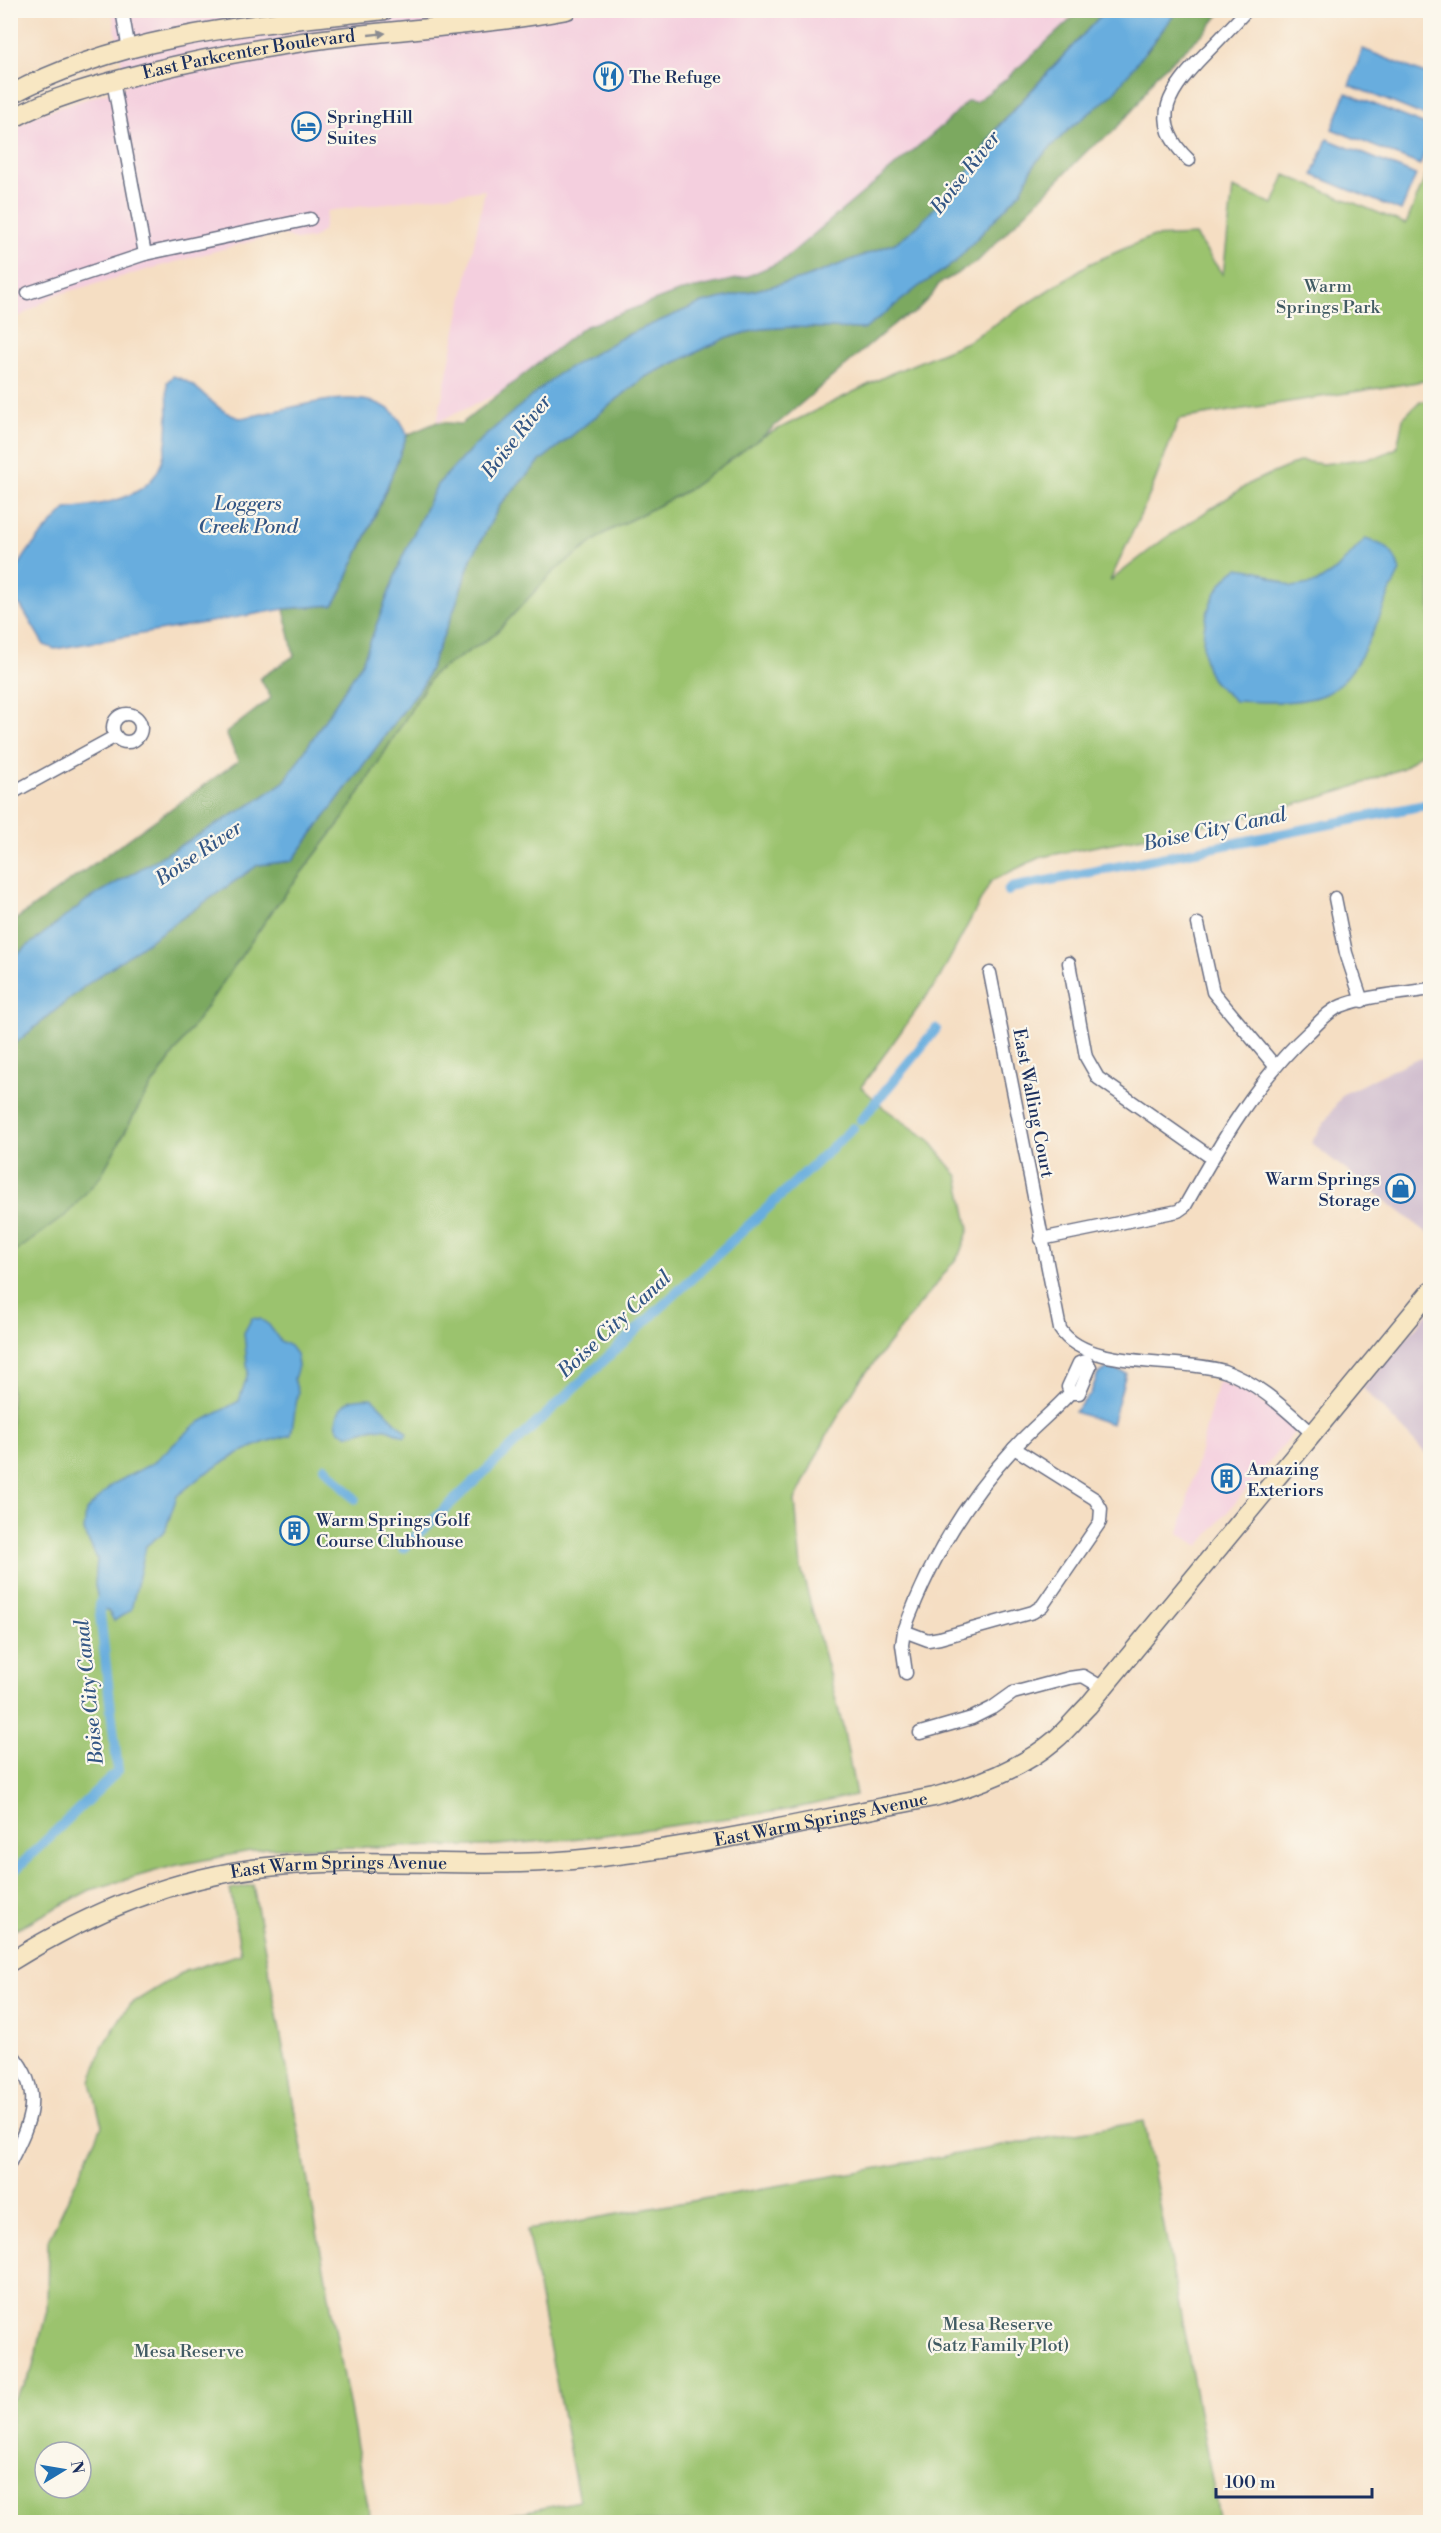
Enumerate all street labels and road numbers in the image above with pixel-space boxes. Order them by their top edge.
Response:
street label: East Parkcenter Boulevard [140,24,357,84]
street label: East Walling Court [1007,1026,1059,1180]
street label: East Warm Springs Avenue [712,1787,930,1852]
street label: East Warm Springs Avenue [228,1851,447,1884]

